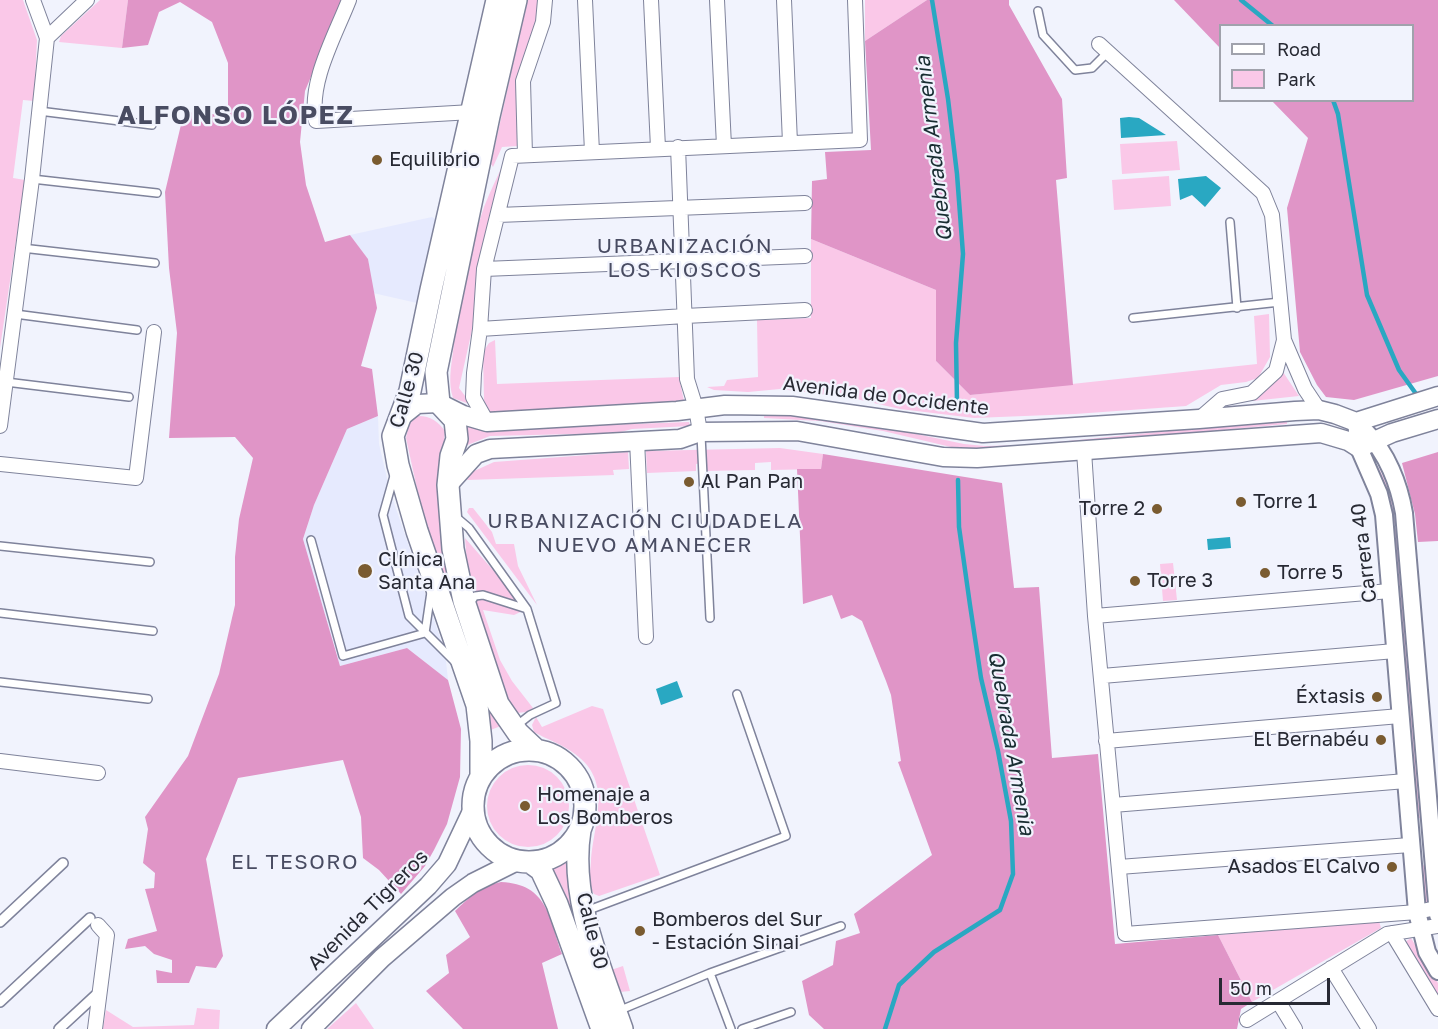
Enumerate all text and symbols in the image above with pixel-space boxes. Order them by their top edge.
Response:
legend [1219,24,1414,102]
text: Road [1277,38,1321,60]
water label: Quebrada Armenia [910,55,958,243]
text: Park [1277,68,1316,90]
district label: ALFONSO LÓPEZ [118,100,354,132]
place label: Equilibrio [389,148,480,172]
marker: Equilibrio [370,153,384,167]
district label: URBANIZACIÓN LOS KIOSCOS [597,233,773,283]
street label: Calle 30 [385,349,429,431]
street label: Avenida de Occidente [782,371,990,421]
place label: Al Pan Pan [701,470,803,494]
marker: Al Pan Pan [682,475,696,489]
place label: Torre 1 [1253,490,1317,514]
marker: Torre 1 [1234,495,1248,509]
place label: Torre 2 [1079,497,1145,521]
marker: Torre 2 [1150,502,1164,516]
street label: Carrera 40 [1346,502,1382,604]
district label: URBANIZACIÓN CIUDADELA NUEVO AMANECER [487,508,803,558]
place label: Clínica Santa Ana [378,548,475,595]
place label: Torre 5 [1277,561,1343,585]
marker: Clínica Santa Ana [356,562,374,580]
marker: Torre 5 [1258,566,1272,580]
place label: Torre 3 [1147,569,1213,593]
marker: Torre 3 [1128,574,1142,588]
water label: Quebrada Armenia [982,649,1040,837]
place label: Éxtasis [1296,685,1365,709]
marker: Éxtasis [1370,690,1384,704]
place label: El Bernabéu [1253,728,1369,752]
marker: El Bernabéu [1374,733,1388,747]
place label: Homenaje a Los Bomberos [537,783,673,830]
marker: Homenaje a Los Bomberos [518,799,532,813]
street label: Avenida Tigreros [303,845,433,975]
district label: EL TESORO [231,849,359,875]
place label: Asados El Calvo [1228,855,1380,879]
marker: Asados El Calvo [1385,860,1399,874]
street label: Calle 30 [571,890,613,972]
place label: Bomberos del Sur - Estación Sinai [652,908,822,955]
marker: Bomberos del Sur - Estación Sinai [633,924,647,938]
scale bar [1222,966,1333,1004]
text: 50 m [1230,977,1272,999]

